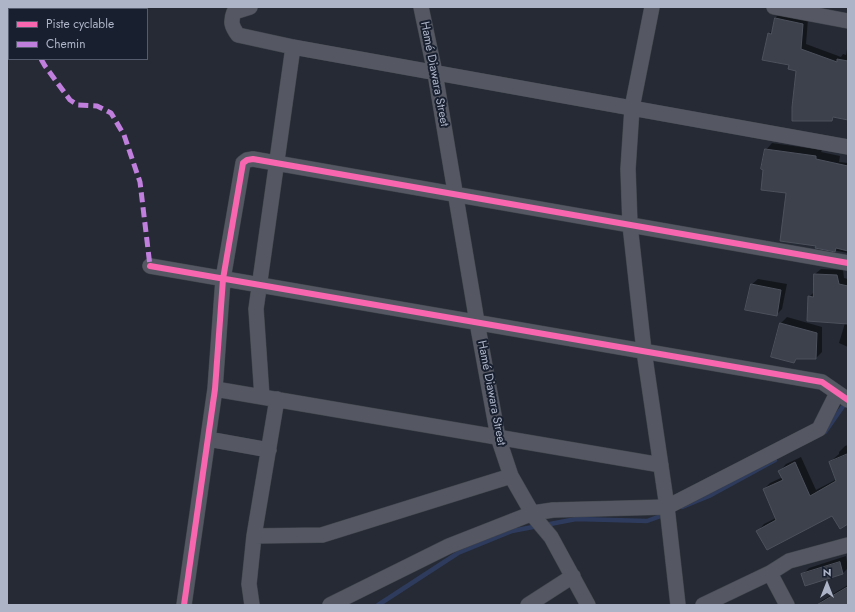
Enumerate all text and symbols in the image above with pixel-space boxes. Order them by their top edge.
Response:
legend [8,8,148,60]
text: Piste cyclable [46,15,114,33]
street label: Hamé Diawara Street [417,20,451,128]
text: Chemin [46,35,85,53]
street label: Hamé Diawara Street [474,339,508,447]
north arrow [807,564,847,604]
text: N [823,564,831,580]

